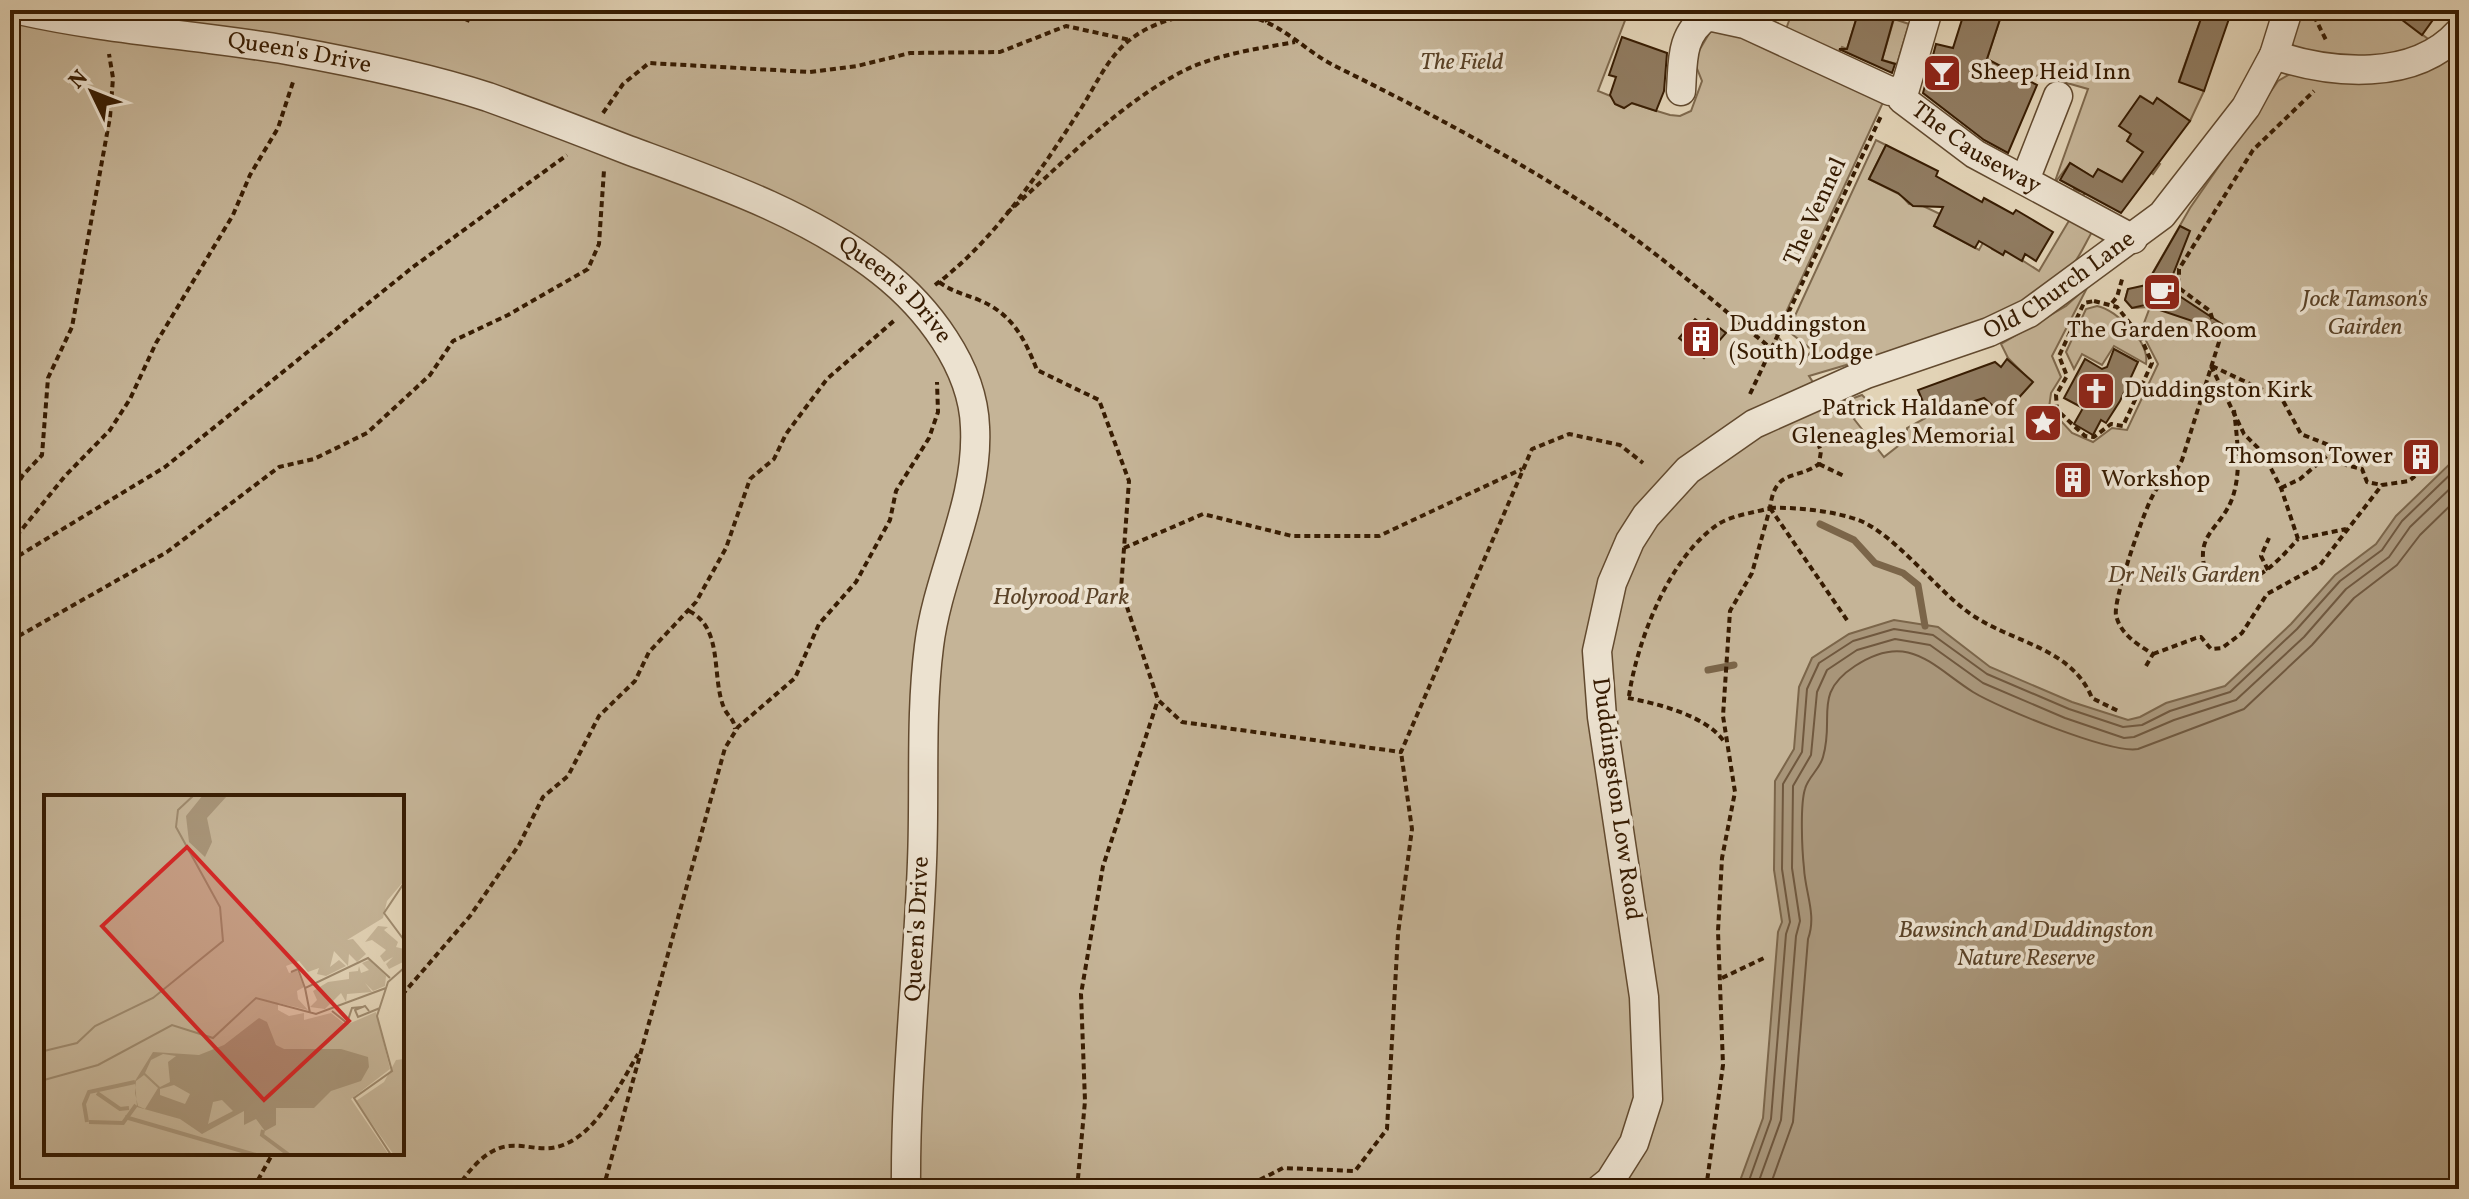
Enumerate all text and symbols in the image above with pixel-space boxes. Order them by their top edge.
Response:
street label: Queen's Drive [226,24,374,83]
park label: The Field [1420,46,1504,80]
north arrow [52,52,132,132]
bar icon: Sheep Heid Inn [1921,52,1963,94]
place label: Sheep Heid Inn [1970,56,2131,90]
text: N [62,64,96,96]
street label: The Causeway [1903,94,2047,203]
street label: The Vennel [1776,152,1856,272]
street label: Old Church Lane [1978,223,2143,349]
street label: Queen's Drive [831,228,960,351]
cafe icon: The Garden Room [2141,271,2183,313]
park label: Jock Tamson's Gairden [2300,283,2428,345]
place label: Duddingston (South) Lodge [1729,308,1873,370]
place label: The Garden Room [2067,314,2257,348]
building icon: Duddingston (South) Lodge [1680,318,1722,360]
church icon: Duddingston Kirk [2075,370,2117,412]
place label: Duddingston Kirk [2124,374,2313,408]
place label: Patrick Haldane of Gleneagles Memorial [1792,392,2018,454]
place icon: Patrick Haldane of Gleneagles Memorial [2022,402,2064,444]
building icon: Thomson Tower [2400,436,2442,478]
place label: Thomson Tower [2225,440,2393,474]
building icon: Workshop [2052,459,2094,501]
place label: Workshop [2101,463,2210,497]
park label: Dr Neil's Garden [2108,559,2260,593]
park label: Holyrood Park [993,581,1129,615]
street label: Duddingston Low Road [1582,675,1650,923]
inset map [44,795,404,1155]
street label: Queen's Drive [897,856,939,1002]
park label: Bawsinch and Duddingston Nature Reserve [1898,914,2154,976]

